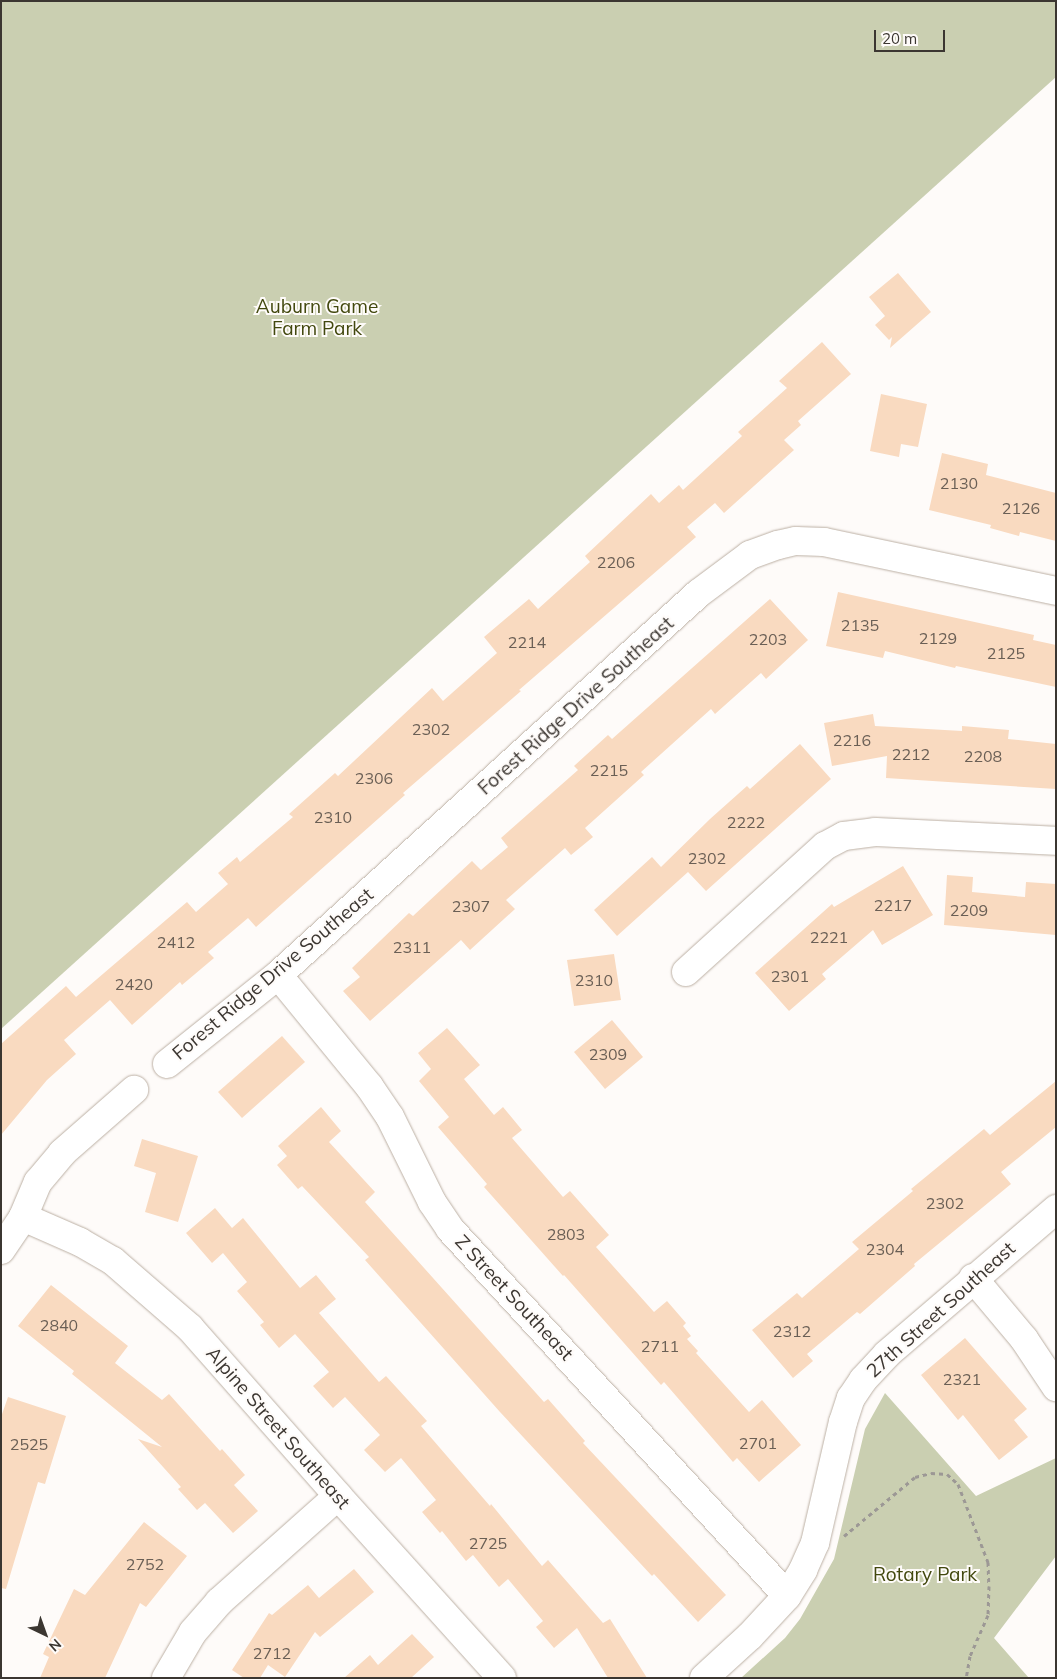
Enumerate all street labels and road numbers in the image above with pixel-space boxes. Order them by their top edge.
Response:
street label: Forest Ridge Drive Southeast [474,612,678,800]
street label: Forest Ridge Drive Southeast [168,883,378,1065]
street label: Z Street Southeast [450,1231,578,1365]
street label: 27th Street Southeast [862,1237,1020,1383]
street label: Alpine Street Southeast [201,1342,355,1514]

